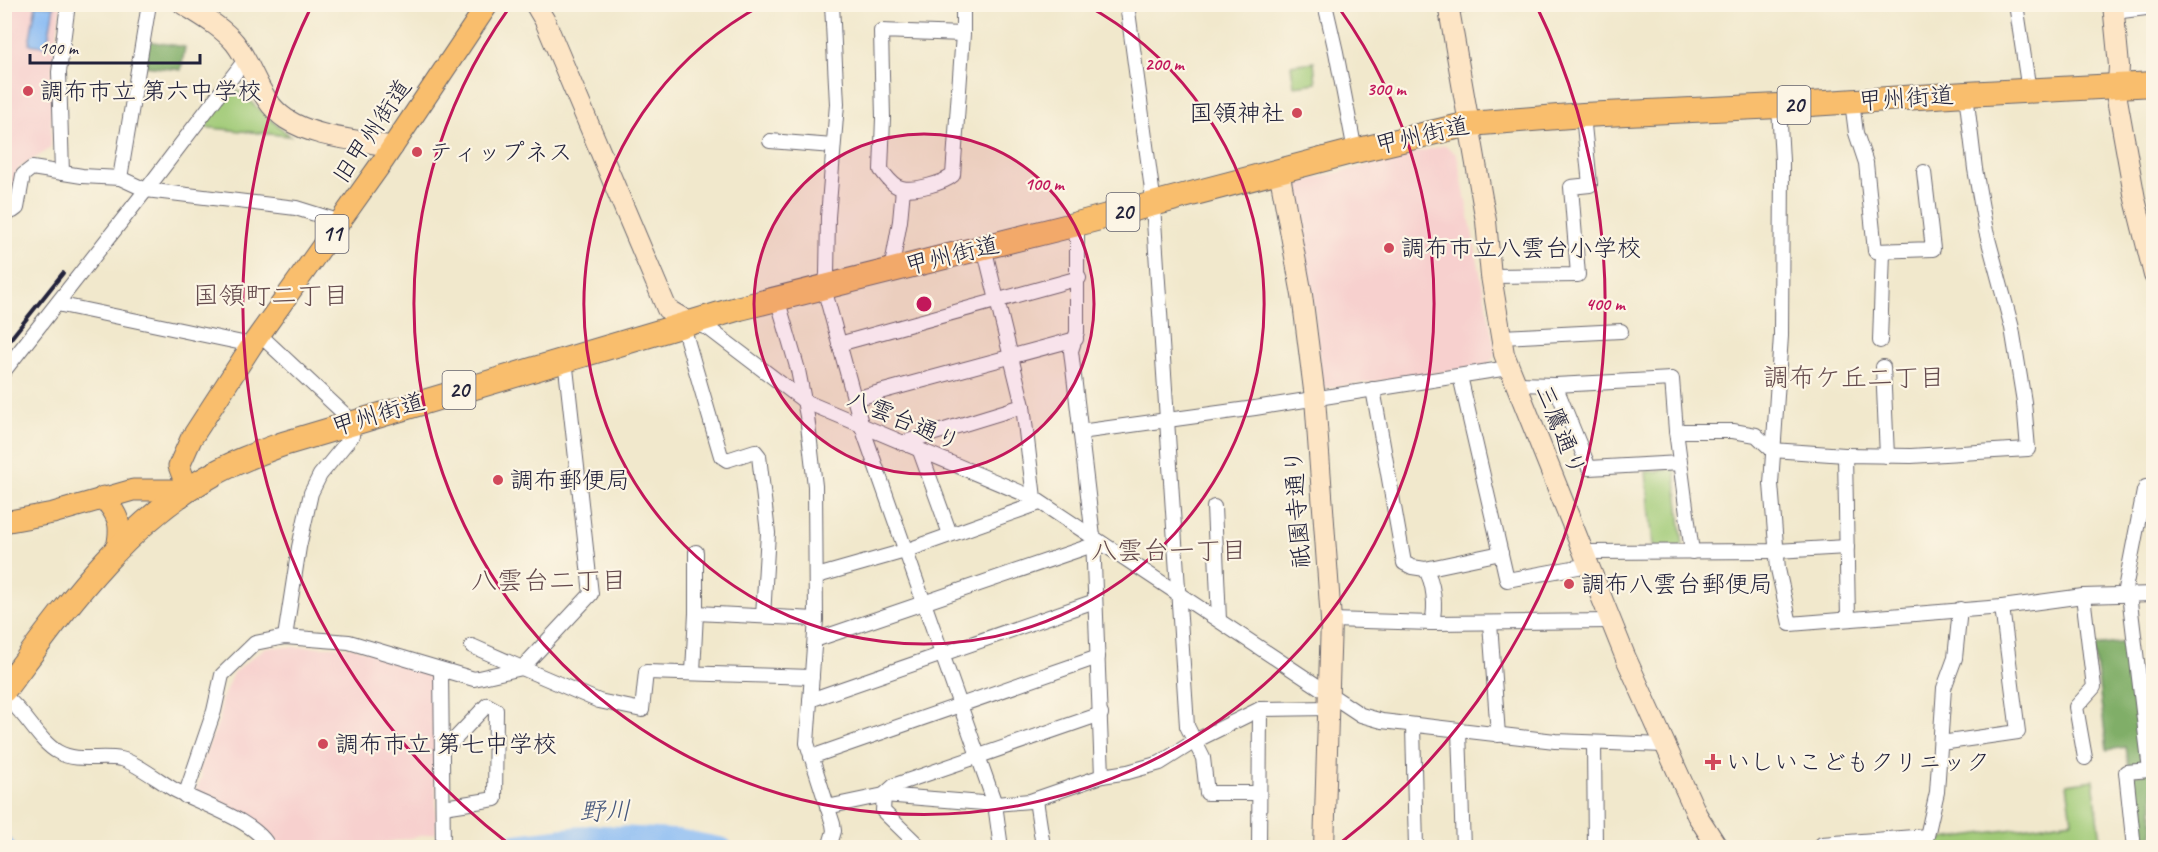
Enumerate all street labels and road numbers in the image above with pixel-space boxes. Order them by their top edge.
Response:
street label: 旧甲州街道 [326,73,418,189]
street label: 甲州街道 [1857,80,1955,116]
road number: 20 [1778,86,1810,124]
street label: 甲州街道 [1372,110,1472,160]
road number: 20 [1106,193,1140,231]
road number: 11 [316,215,348,253]
street label: 甲州街道 [902,229,1002,281]
road number: 20 [442,371,476,409]
street label: 三鷹通り [1529,380,1593,480]
street label: 八雲台通り [843,383,965,457]
street label: 甲州街道 [328,386,428,442]
street label: 祇園寺通り [1278,448,1316,570]

